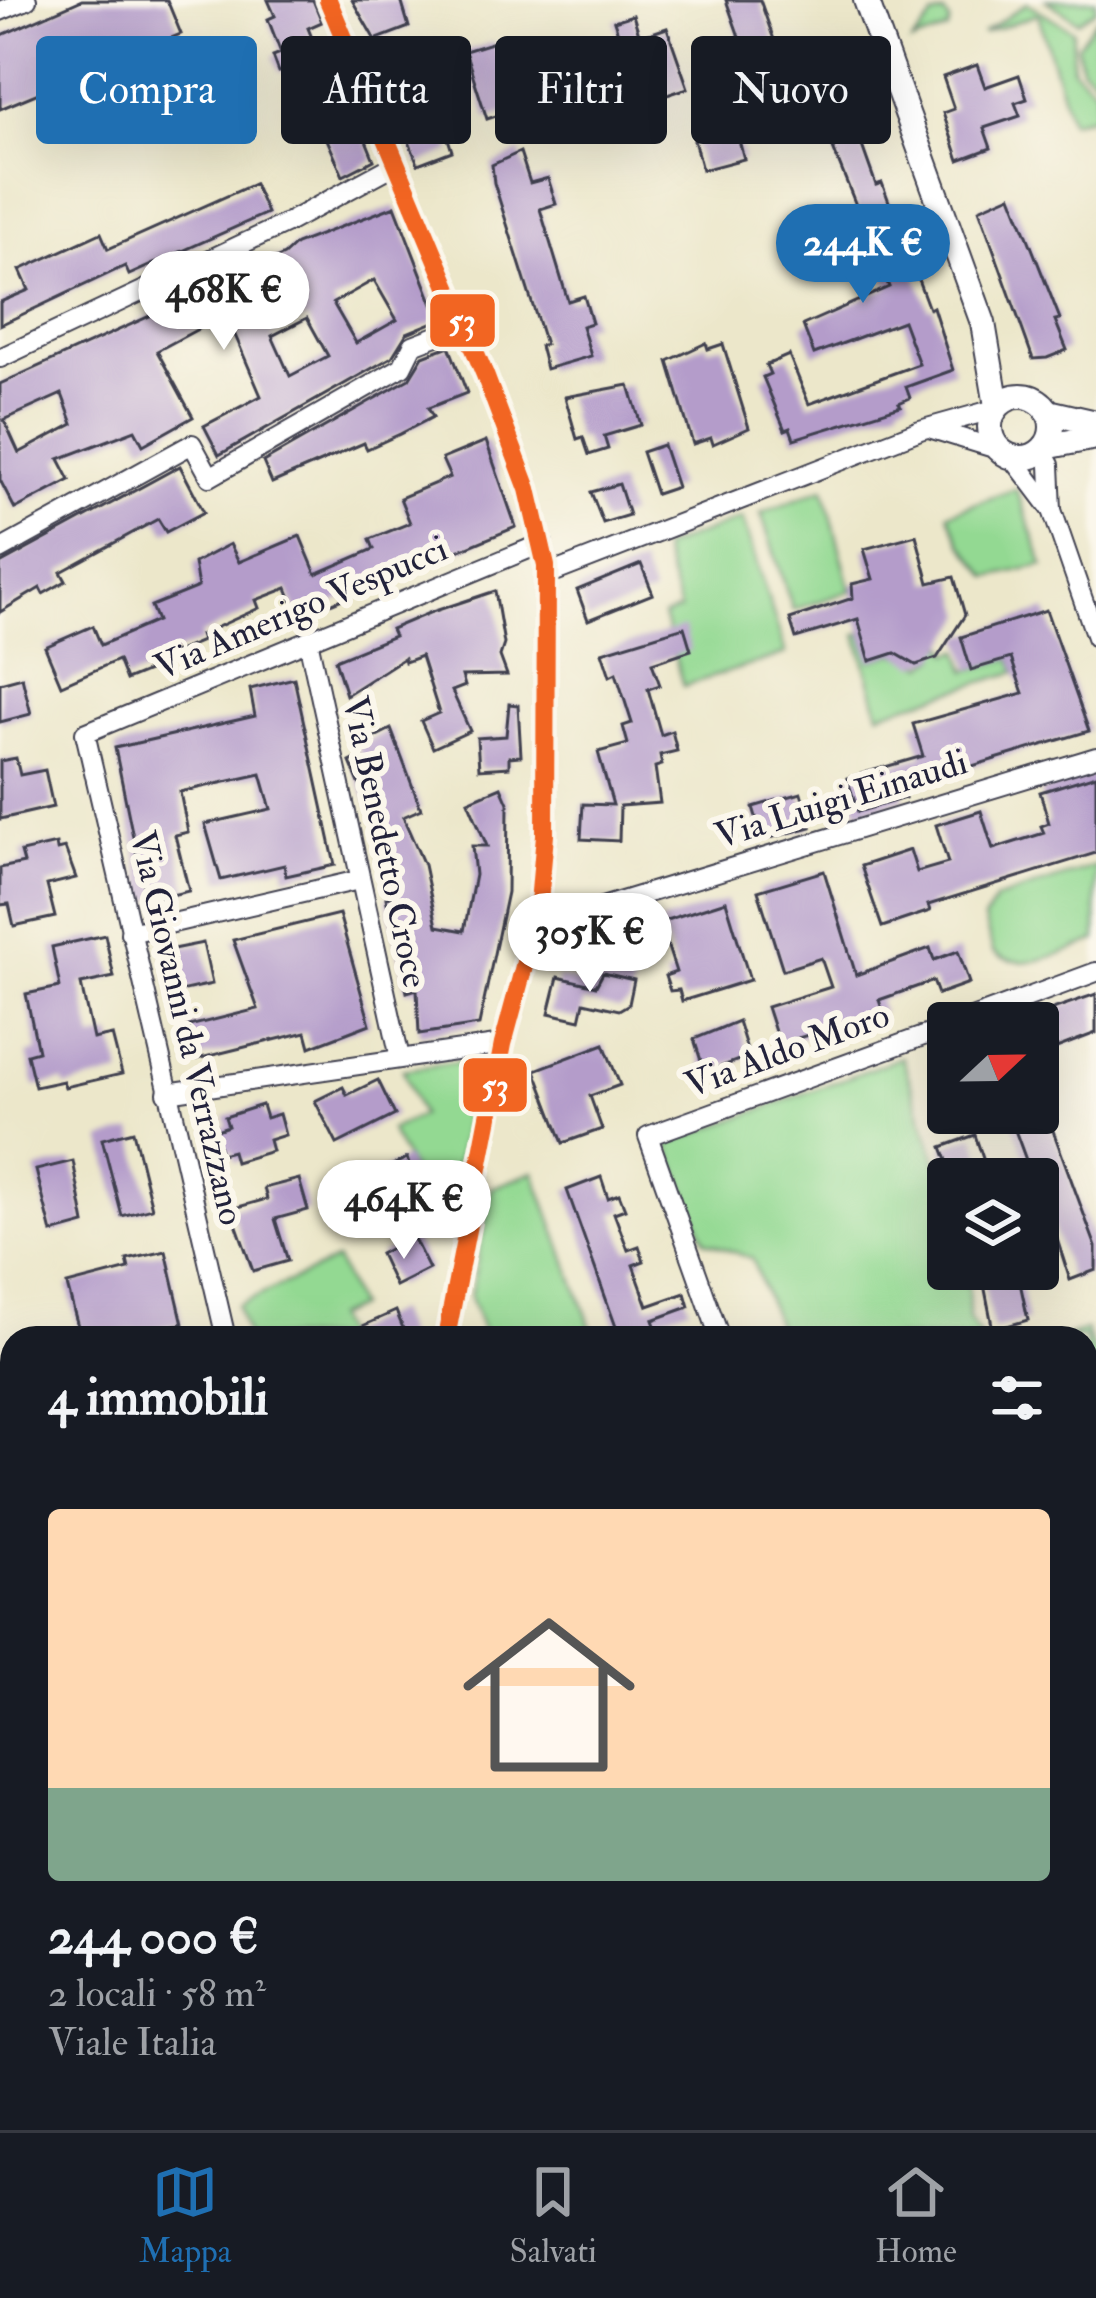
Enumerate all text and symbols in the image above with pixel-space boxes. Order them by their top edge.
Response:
chip: Compra [36,36,257,144]
chip: Affitta [281,36,471,144]
chip: Filtri [495,36,667,144]
chip: Nuovo [691,36,891,144]
pin: 244K € [765,204,961,306]
text: 244K € [803,218,923,267]
pin: 468K € [126,251,322,353]
text: 468K € [165,265,283,314]
line badge: 53 [428,292,497,349]
text: 53 [448,301,476,342]
street label: Via Amerigo Vespucci [148,526,454,690]
street label: Via Benedetto Croce [332,692,438,992]
street label: Via Luigi Einaudi [709,739,973,859]
street label: Via Giovanni da Verrazzano [120,827,254,1229]
pin: 305K € [492,893,688,995]
text: 305K € [535,907,645,956]
street label: Via Aldo Moro [679,992,895,1108]
north arrow [927,1002,1059,1134]
map controls [927,1002,1059,1290]
line badge: 53 [461,1056,529,1114]
text: 53 [481,1066,509,1107]
button: layers [927,1158,1059,1290]
pin: 464K € [306,1160,502,1262]
text: 464K € [344,1174,464,1223]
icon: filters [984,1365,1050,1431]
text: 4 immobili [48,1366,268,1430]
icon: home [441,1587,657,1803]
text: 244 000 € [48,1905,259,1969]
text: 2 locali · 58 m² [48,1969,266,2018]
text: Viale Italia [48,2018,217,2067]
tab: Mappa [139,2159,231,2272]
tab: Salvati [510,2159,597,2272]
tab: Home [875,2159,957,2272]

